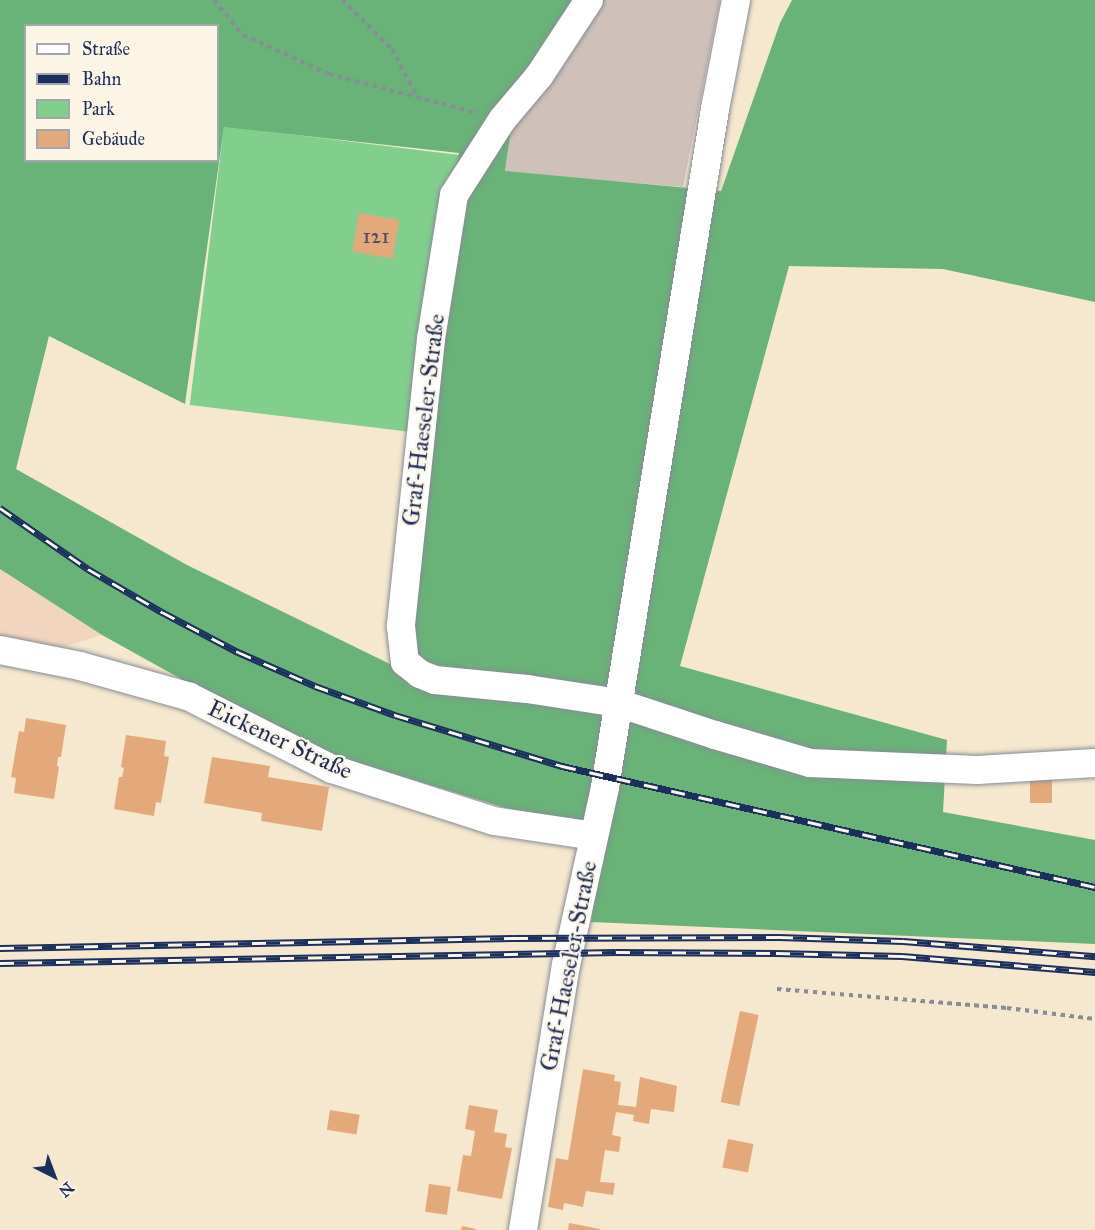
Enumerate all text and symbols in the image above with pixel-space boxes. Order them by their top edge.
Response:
legend [24,24,219,162]
text: Straße [82,38,130,60]
text: Bahn [82,68,121,90]
text: Park [82,98,115,120]
text: Gebäude [82,128,145,150]
house number: 121 [363,223,389,249]
street label: Graf-Haeseler-Straße [397,312,451,528]
street label: Eickener Straße [203,694,357,786]
street label: Graf-Haeseler-Straße [535,859,603,1073]
north arrow [24,1146,84,1206]
text: N [55,1178,78,1201]

